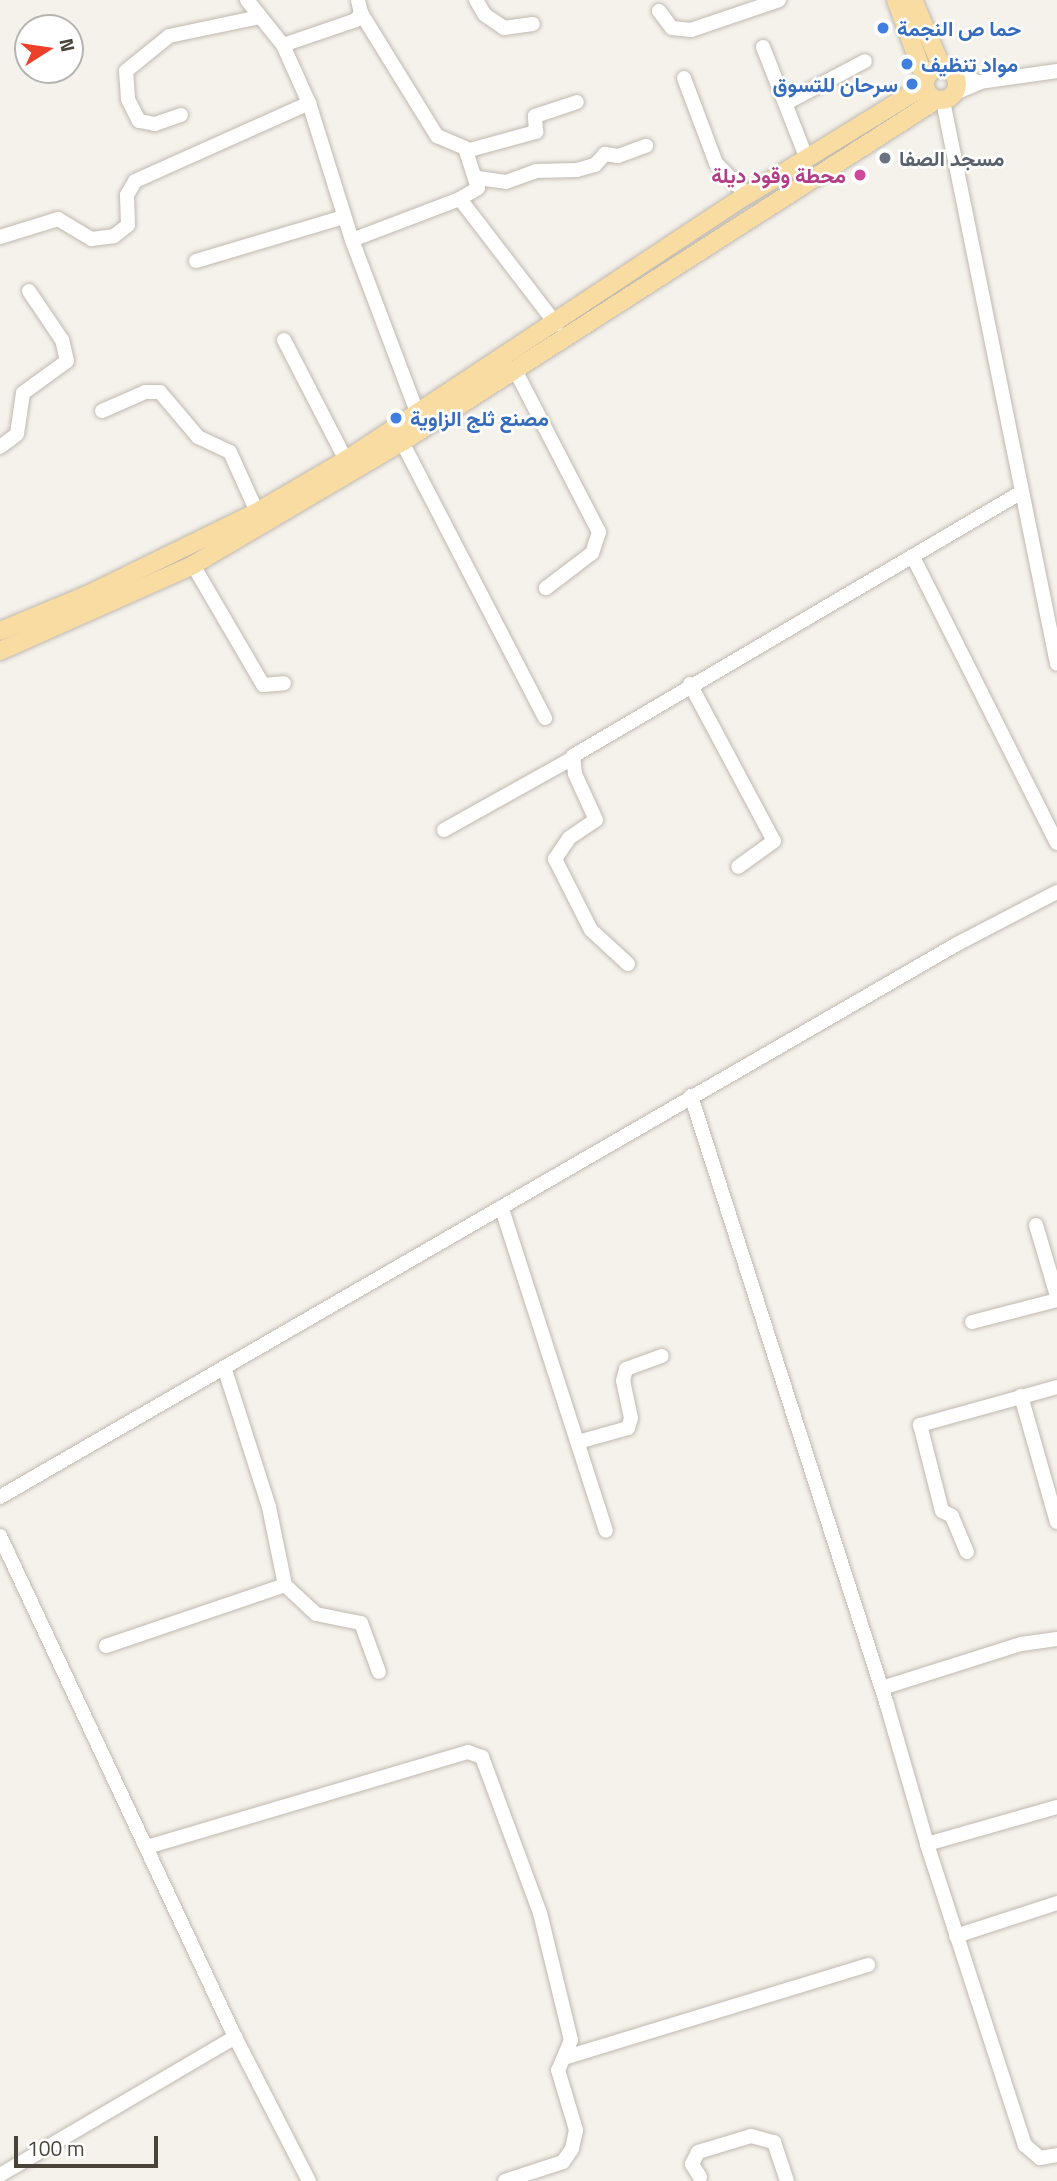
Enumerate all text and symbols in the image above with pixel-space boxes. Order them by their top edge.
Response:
north arrow [14,14,84,84]
place label: حما ص النجمة [897,15,1021,41]
marker: حما ص النجمة [875,20,891,36]
text: N [53,35,84,54]
place label: مواد تنظيف [921,51,1018,77]
marker: مواد تنظيف [899,56,915,72]
place label: سرحان للتسوق [773,71,898,97]
marker: سرحان للتسوق [904,76,920,92]
place label: مسجد الصفا [899,145,1004,171]
marker: مسجد الصفا [877,150,893,166]
place label: محطة وقود ديلة [711,162,846,188]
marker: محطة وقود ديلة [852,167,868,183]
place label: مصنع ثلج الزاوية [410,405,549,431]
marker: مصنع ثلج الزاوية [388,410,404,426]
scale bar [18,2122,161,2166]
text: 100 m [27,2132,84,2164]

